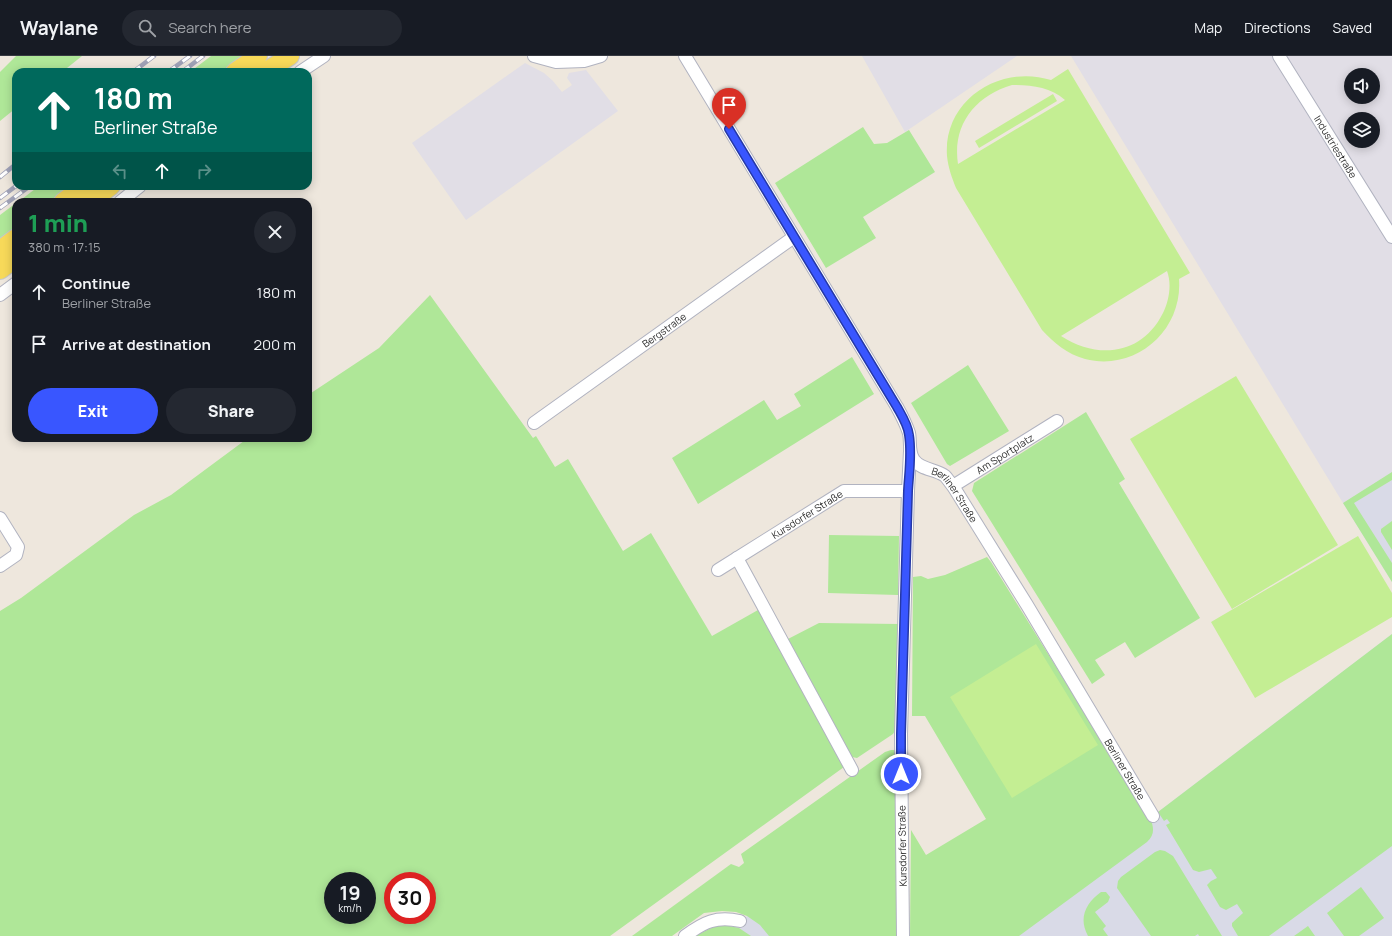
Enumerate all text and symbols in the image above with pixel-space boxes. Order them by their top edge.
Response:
search box [122,10,402,46]
text: Waylane [20,15,98,41]
icon: search [136,17,158,39]
text: Search here [168,17,252,38]
text: Map [1194,18,1222,37]
text: Directions [1244,18,1311,37]
text: Saved [1333,18,1372,37]
map controls [1344,68,1380,148]
button: sound [1344,68,1380,104]
text: 180 m [94,79,173,117]
icon: ahead [28,84,80,136]
pin [712,88,746,129]
icon: arrive [718,94,740,116]
button: layers [1344,112,1380,148]
street label: Industriestraße [1311,113,1361,181]
text: Berliner Straße [94,115,217,139]
icon: left [109,160,131,182]
icon: ahead [151,160,173,182]
icon: right [193,160,215,182]
text: 1 min [28,206,88,239]
button: close [254,211,296,253]
text: 380 m · 17:15 [28,238,101,256]
text: Continue [62,273,130,294]
icon: ahead [28,281,50,303]
text: 180 m [257,282,296,303]
text: Berliner Straße [62,294,151,312]
street label: Bergstraße [639,309,689,351]
icon: arrive [28,333,50,355]
text: Arrive at destination [62,334,211,355]
text: 200 m [253,334,296,355]
button: Exit [28,388,158,434]
button: Share [166,388,296,434]
street label: Am Sportplatz [973,430,1036,477]
street label: Berliner Straße [930,464,981,525]
street label: Kursdorfer Straße [769,487,845,542]
street label: Berliner Straße [1101,736,1149,802]
position arrow [880,753,922,795]
street label: Kursdorfer Straße [894,805,910,887]
speed limit sign: 30 [384,872,436,924]
text: 19 [339,879,361,906]
text: km/h [338,901,362,915]

